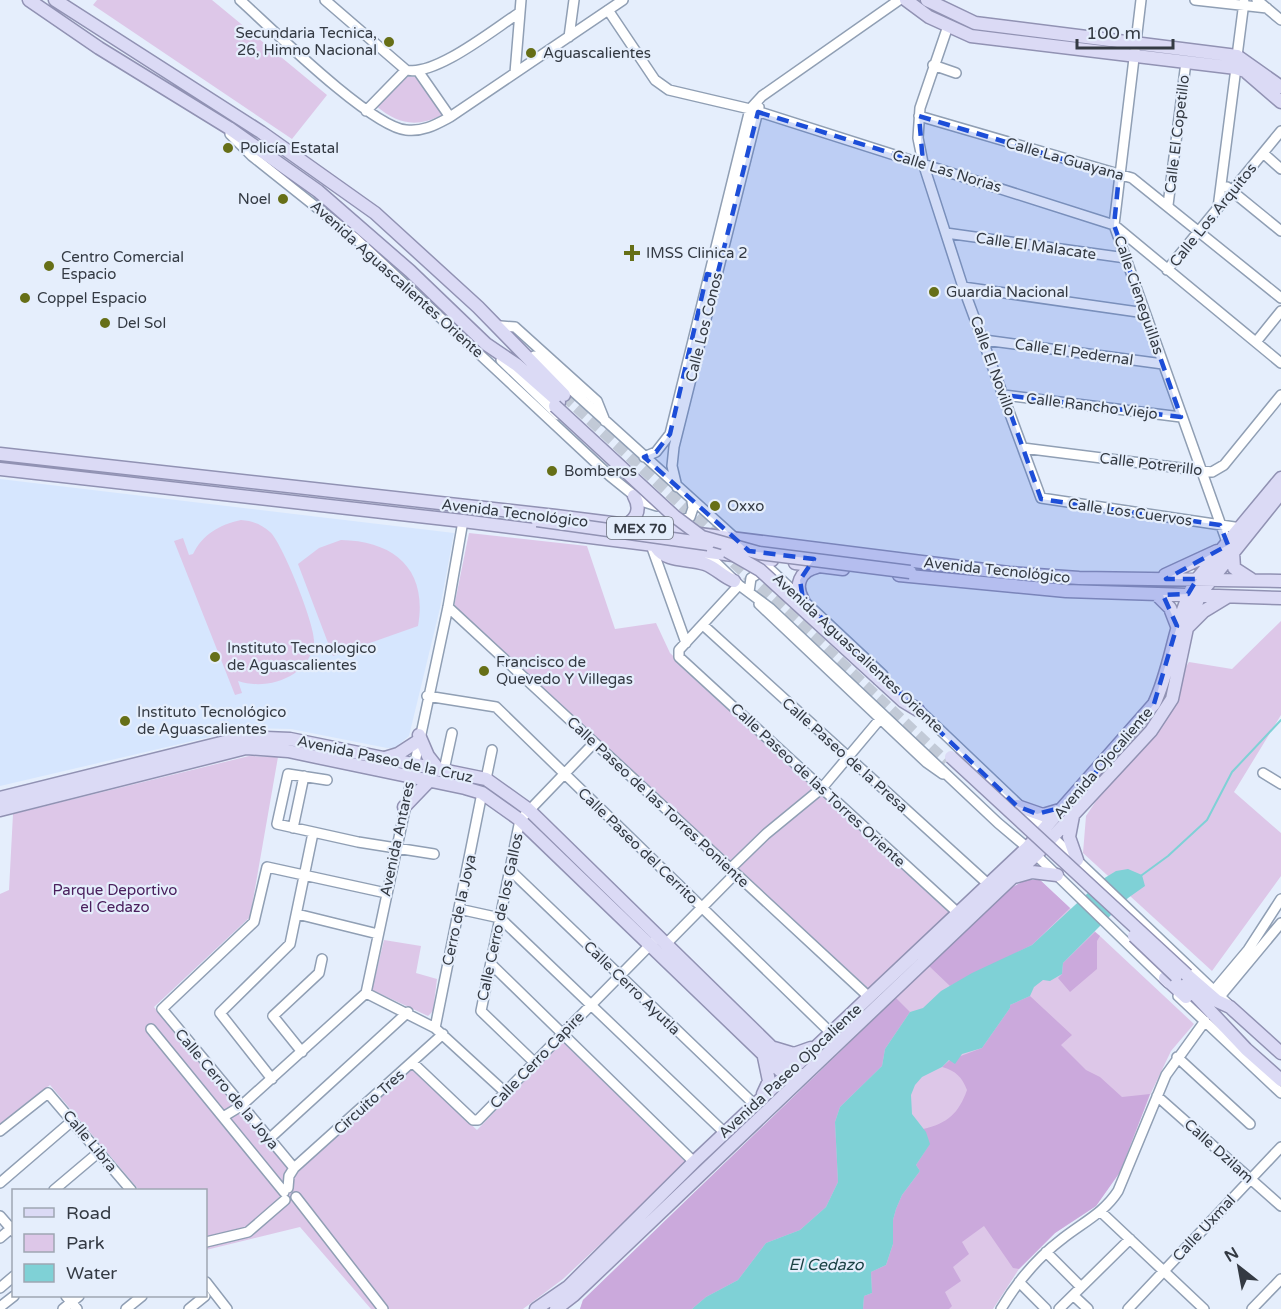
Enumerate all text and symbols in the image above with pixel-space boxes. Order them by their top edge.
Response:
scale bar [1077,12,1173,50]
text: 100 m [1086,22,1141,44]
place label: Secundaria Tecnica, 26, Himno Nacional [235,24,377,59]
marker: Secundaria Tecnica, 26, Himno Nacional [382,35,396,49]
place label: Aguascalientes [543,44,651,62]
marker: Aguascalientes [524,46,538,60]
street label: Calle El Copetillo [1161,74,1193,194]
street label: Calle La Guayana [1004,133,1126,185]
place label: Policía Estatal [240,139,339,157]
marker: Policía Estatal [221,141,235,155]
street label: Calle Las Norias [890,146,1004,196]
street label: Calle Los Arquitos [1166,159,1260,271]
place label: Noel [238,190,271,208]
marker: Noel [276,192,290,206]
street label: Avenida Aguascalientes Oriente [307,197,487,361]
street label: Calle El Malacate [975,229,1097,263]
street label: Calle Cieneguillas [1110,233,1168,357]
marker: IMSS Clinica 2 [623,244,641,262]
place label: IMSS Clinica 2 [646,244,748,262]
place label: Centro Comercial Espacio [61,248,184,283]
marker: Centro Comercial Espacio [42,259,56,273]
street label: Calle Los Conos [682,270,726,384]
place label: Guardia Nacional [946,283,1069,301]
marker: Guardia Nacional [927,285,941,299]
place label: Coppel Espacio [37,289,147,307]
marker: Coppel Espacio [18,291,32,305]
place label: Del Sol [117,314,166,332]
street label: Calle El Novillo [967,314,1019,418]
marker: Del Sol [98,316,112,330]
street label: Calle El Pedernal [1014,335,1134,369]
street label: Calle Rancho Viejo [1025,389,1159,423]
street label: Calle Potrerillo [1099,449,1203,479]
place label: Bomberos [564,462,637,480]
marker: Bomberos [545,464,559,478]
street label: Calle Los Cuervos [1067,494,1193,530]
street label: Avenida Tecnológico [441,495,589,531]
place label: Oxxo [727,497,764,515]
marker: Oxxo [708,499,722,513]
road number: MEX 70 [607,517,673,539]
street label: Avenida Tecnológico [923,553,1071,587]
street label: Avenida Aguascalientes Oriente [769,569,947,737]
place label: Instituto Tecnologico de Aguascalientes [227,639,376,674]
marker: Instituto Tecnologico de Aguascalientes [208,650,222,664]
place label: Francisco de Quevedo Y Villegas [496,653,633,688]
marker: Francisco de Quevedo Y Villegas [477,664,491,678]
street label: Calle Paseo de la Presa [778,694,912,816]
street label: Calle Paseo de las Torres Oriente [727,699,909,871]
place label: Instituto Tecnológico de Aguascalientes [137,703,286,738]
street label: Avenida Ojocaliente [1050,703,1156,823]
street label: Calle Paseo de las Torres Poniente [563,713,753,891]
marker: Instituto Tecnológico de Aguascalientes [118,714,132,728]
street label: Avenida Paseo de la Cruz [296,732,474,786]
street label: Avenida Antares [376,780,418,898]
street label: Calle Paseo del Cerrito [574,784,702,908]
street label: Calle Cerro de los Gallos [473,831,527,1003]
street label: Cerro de la Joya [438,853,480,967]
park label: Parque Deportivo el Cedazo [53,881,177,916]
street label: Calle Cerro Ayutla [580,937,684,1039]
street label: Avenida Paseo Ojocaliente [715,1000,865,1142]
street label: Calle Cerro Capire [486,1008,588,1112]
street label: Calle Cerro de la Joya [171,1025,283,1153]
street label: Circuito Tres [330,1066,408,1138]
street label: Calle Libra [59,1107,121,1175]
street label: Calle Dzilam [1181,1115,1257,1187]
legend [12,1189,207,1297]
street label: Calle Uxmal [1169,1191,1239,1265]
text: Road [66,1202,111,1224]
text: Park [66,1232,105,1254]
north arrow [1209,1237,1269,1297]
text: N [1221,1243,1242,1267]
water label: El Cedazo [788,1255,865,1275]
text: Water [66,1262,117,1284]

